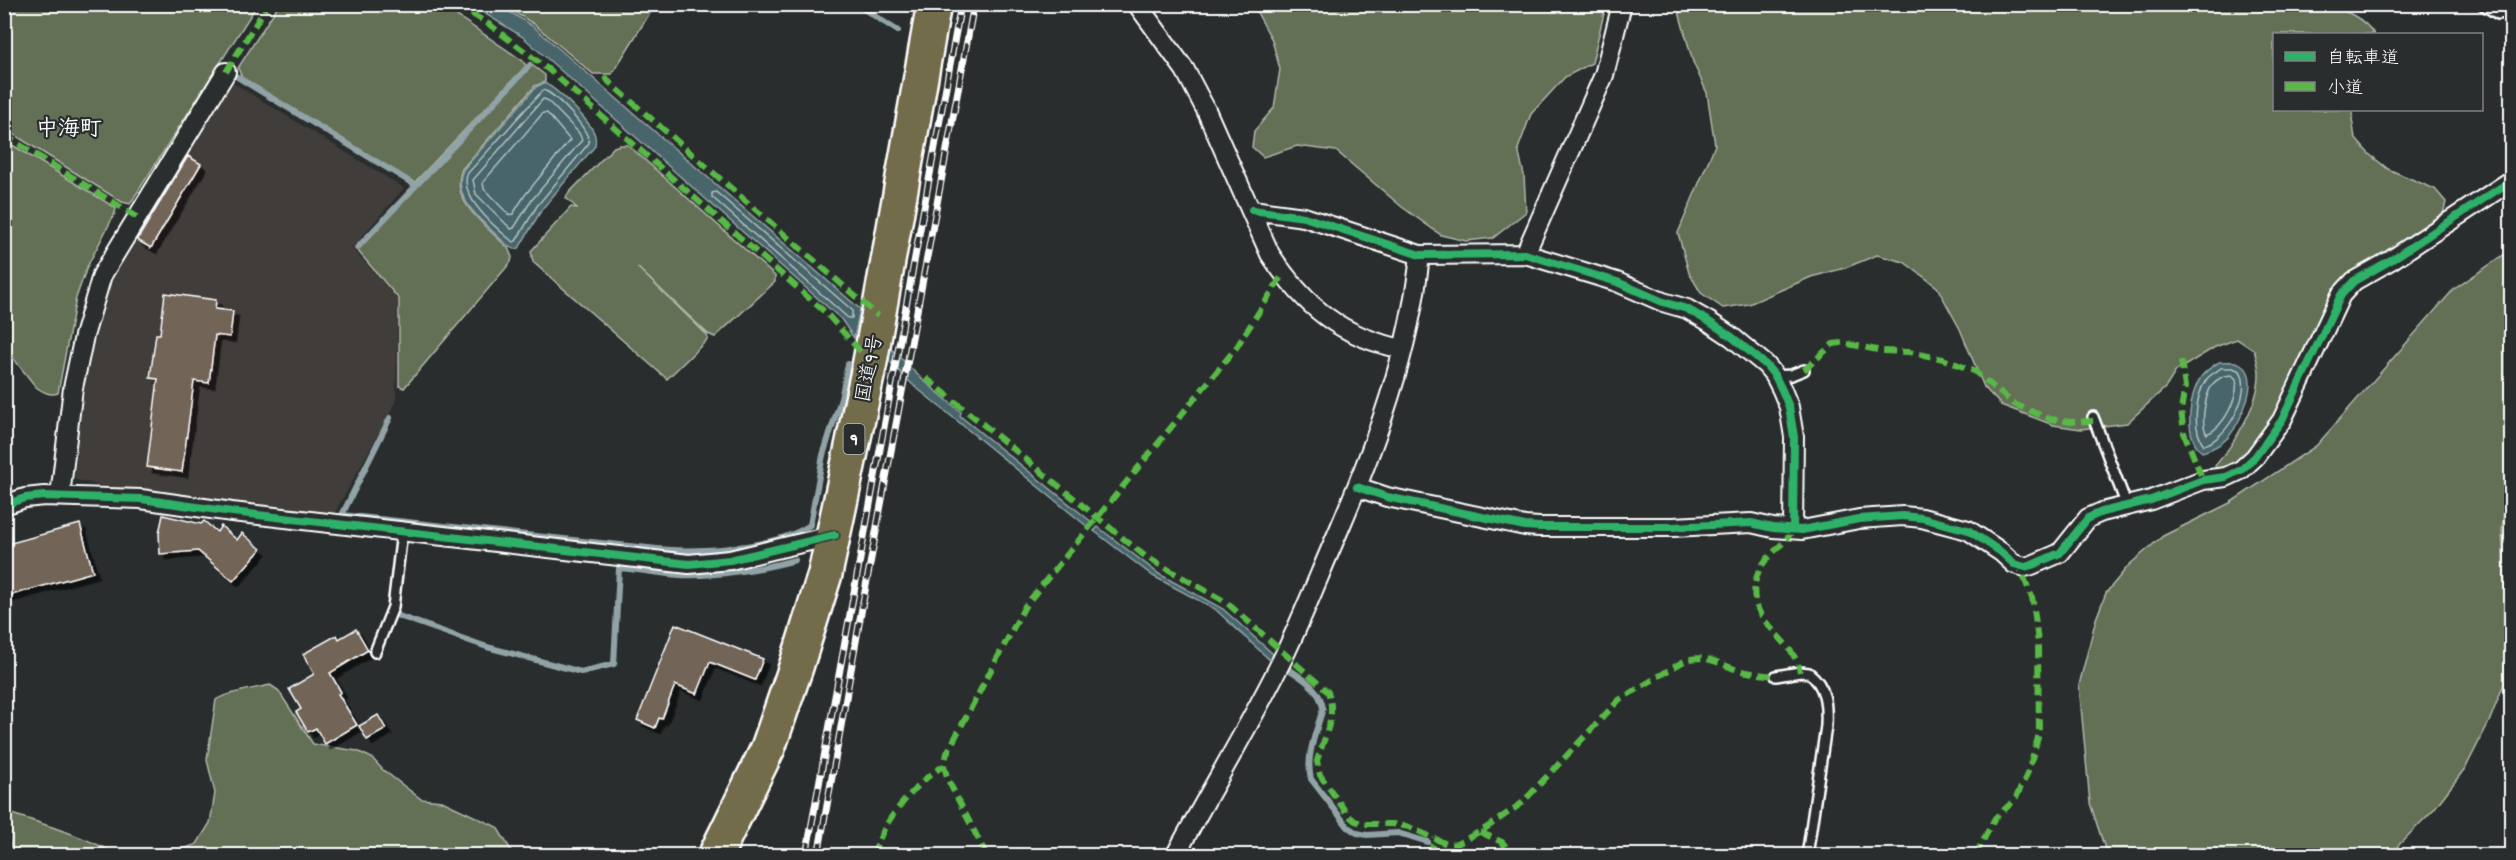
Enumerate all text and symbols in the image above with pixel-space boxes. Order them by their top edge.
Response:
legend [2273,33,2483,111]
text: 自転車道 [2327,47,2399,72]
text: 小道 [2327,77,2363,102]
district label: 中海町 [36,115,102,146]
street label: 国道9号 [851,332,891,405]
road number: 9 [844,424,864,454]

